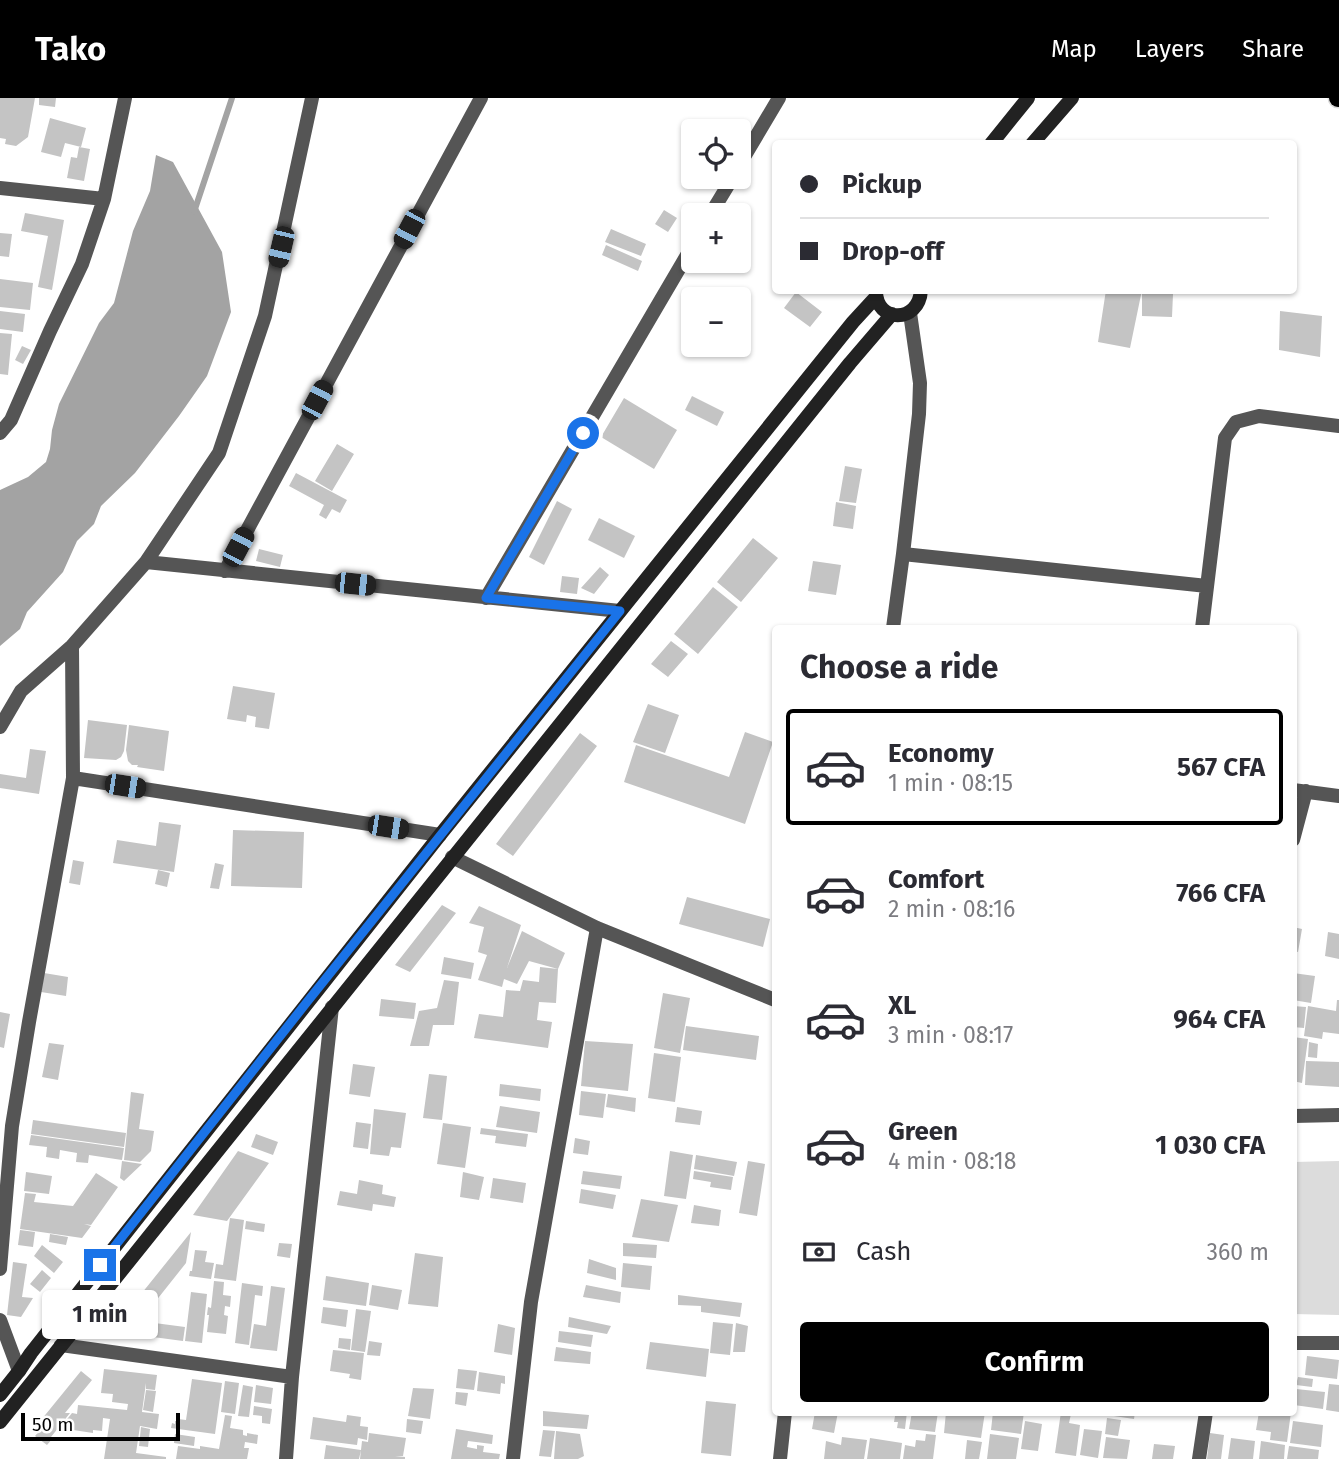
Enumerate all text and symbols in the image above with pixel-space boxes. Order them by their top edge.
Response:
text: Tako [35,29,106,69]
text: Map [1051,35,1097,63]
text: Layers [1135,35,1204,63]
text: Share [1242,35,1304,63]
map controls [681,119,751,357]
button: locate [681,119,751,189]
text: Pickup [842,169,922,200]
button: + [681,203,751,273]
car [390,206,429,252]
car [267,224,296,270]
text: Drop-off [842,236,944,267]
button: − [681,287,751,357]
car [298,377,337,423]
route start [567,417,599,449]
car [219,524,258,570]
car [334,571,377,597]
text: Choose a ride [800,648,998,686]
icon: car [804,736,867,799]
text: Economy [888,738,994,769]
text: 567 CFA [1177,752,1265,783]
text: 1 min · 08:15 [888,769,1013,797]
car [103,772,148,800]
car [366,813,411,841]
icon: car [804,862,867,925]
text: Comfort [888,864,984,895]
text: 766 CFA [1176,878,1265,909]
text: 2 min · 08:16 [888,895,1015,923]
icon: car [804,988,867,1051]
text: XL [888,990,916,1021]
text: 964 CFA [1173,1004,1265,1035]
text: 3 min · 08:17 [888,1021,1013,1049]
icon: car [804,1114,867,1177]
text: Green [888,1116,958,1147]
text: 1 030 CFA [1155,1130,1265,1161]
text: 4 min · 08:18 [888,1147,1016,1175]
icon: cash [800,1233,838,1271]
text: Cash [856,1236,912,1267]
text: 360 m [1207,1238,1269,1266]
route end [84,1249,116,1281]
callout: 1 min [42,1290,158,1338]
text: 1 min [72,1300,128,1328]
button: Confirm [800,1322,1269,1402]
scale bar [21,1410,180,1442]
text: 50 m [32,1413,73,1436]

